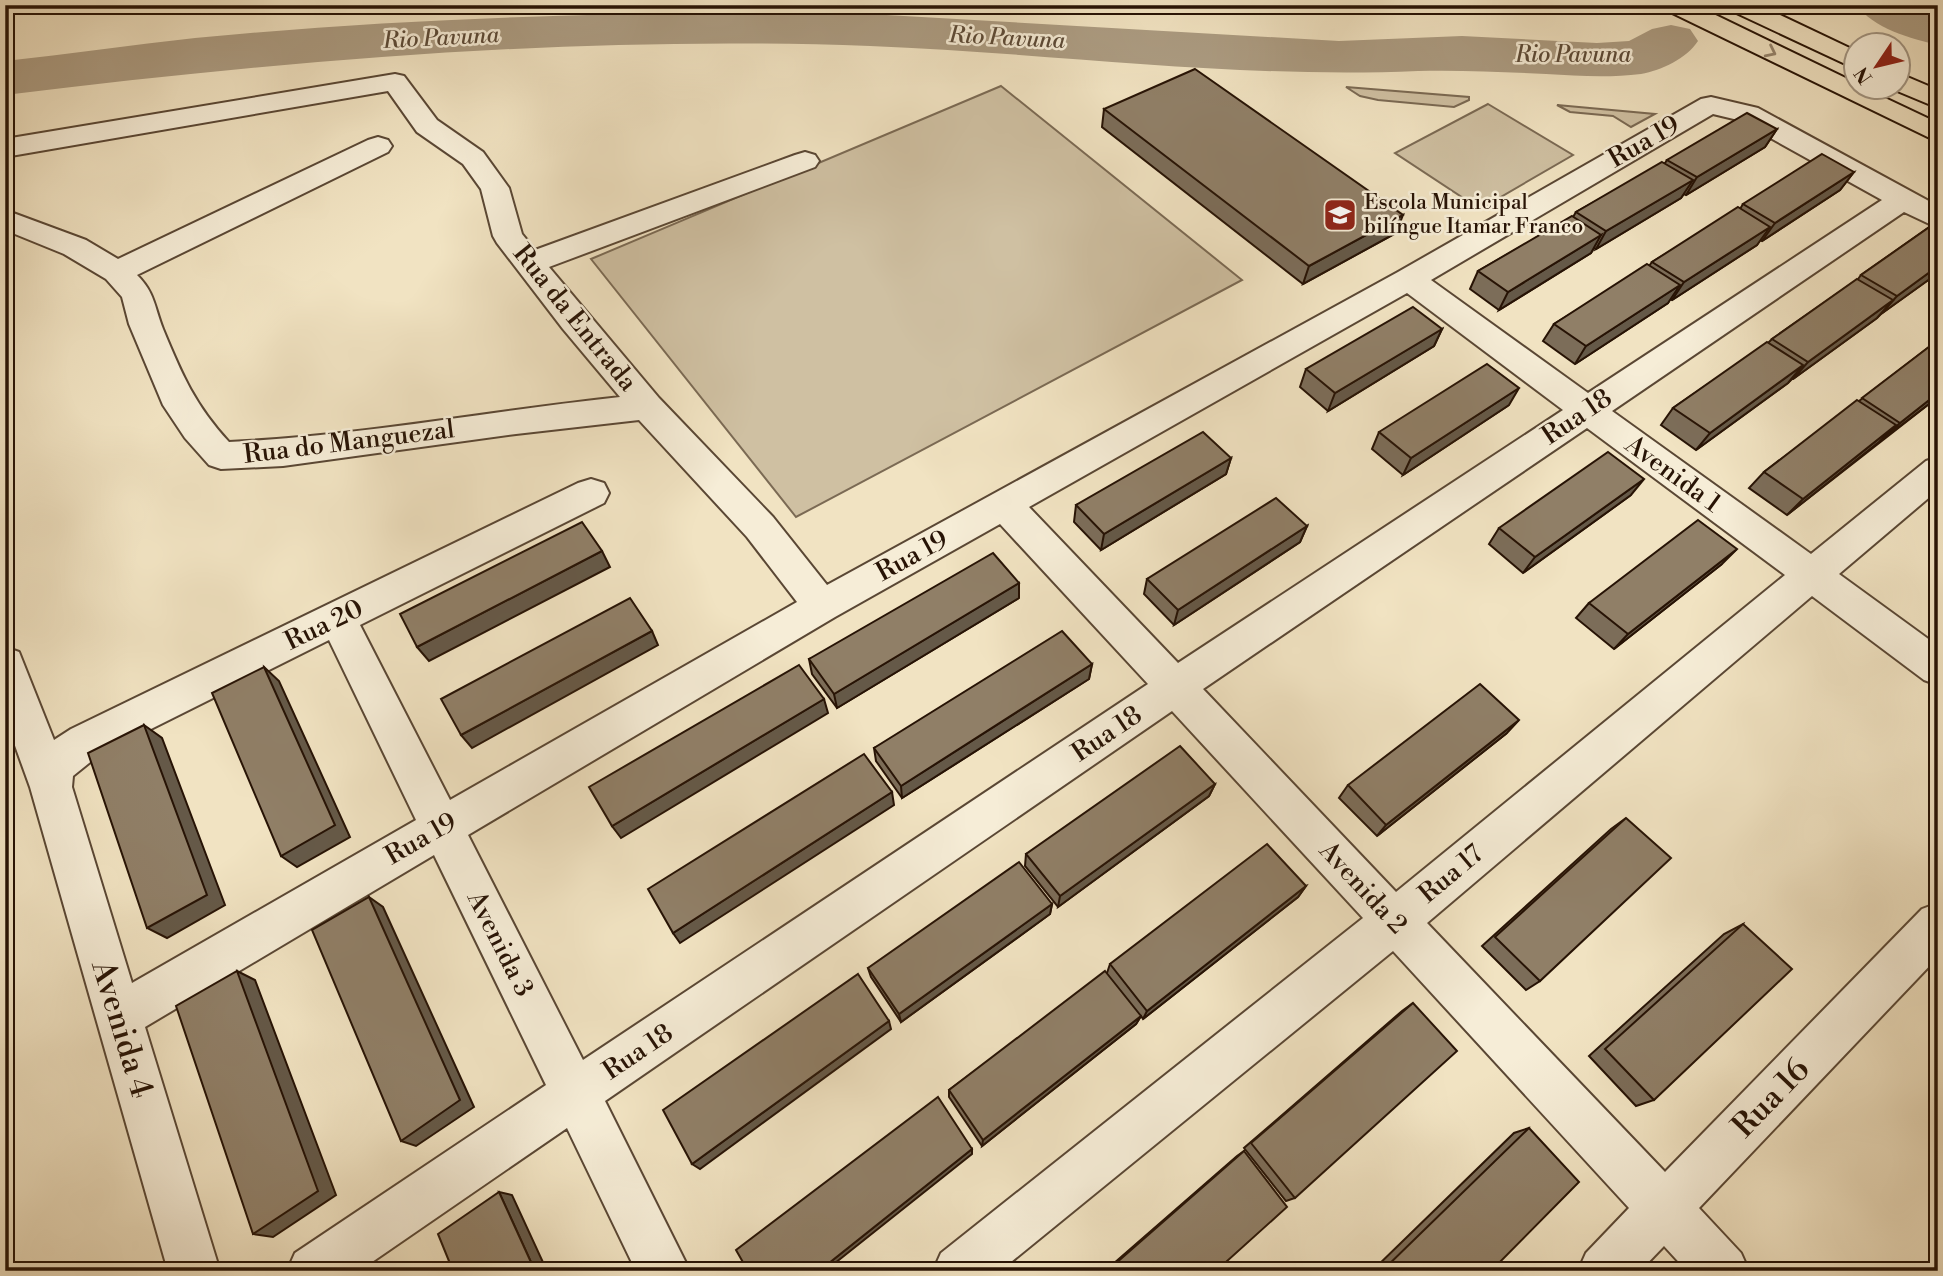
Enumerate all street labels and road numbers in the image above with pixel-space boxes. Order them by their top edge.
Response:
street label: Rua 19 [1603,109,1685,175]
street label: Rua da Entrada [506,238,644,398]
street label: Rua 18 [1536,382,1618,452]
street label: Rua do Manguezal [242,413,457,471]
street label: Avenida 1 [1618,428,1727,520]
street label: Rua 19 [870,523,954,589]
street label: Rua 20 [280,592,368,658]
street label: Rua 18 [1066,699,1148,769]
street label: Rua 19 [380,806,462,872]
street label: Avenida 2 [1312,835,1414,941]
street label: Rua 17 [1412,838,1490,910]
street label: Avenida 3 [459,885,540,1002]
street label: Avenida 4 [82,954,162,1103]
street label: Rua 18 [597,1017,679,1087]
street label: Rua 16 [1724,1050,1818,1146]

